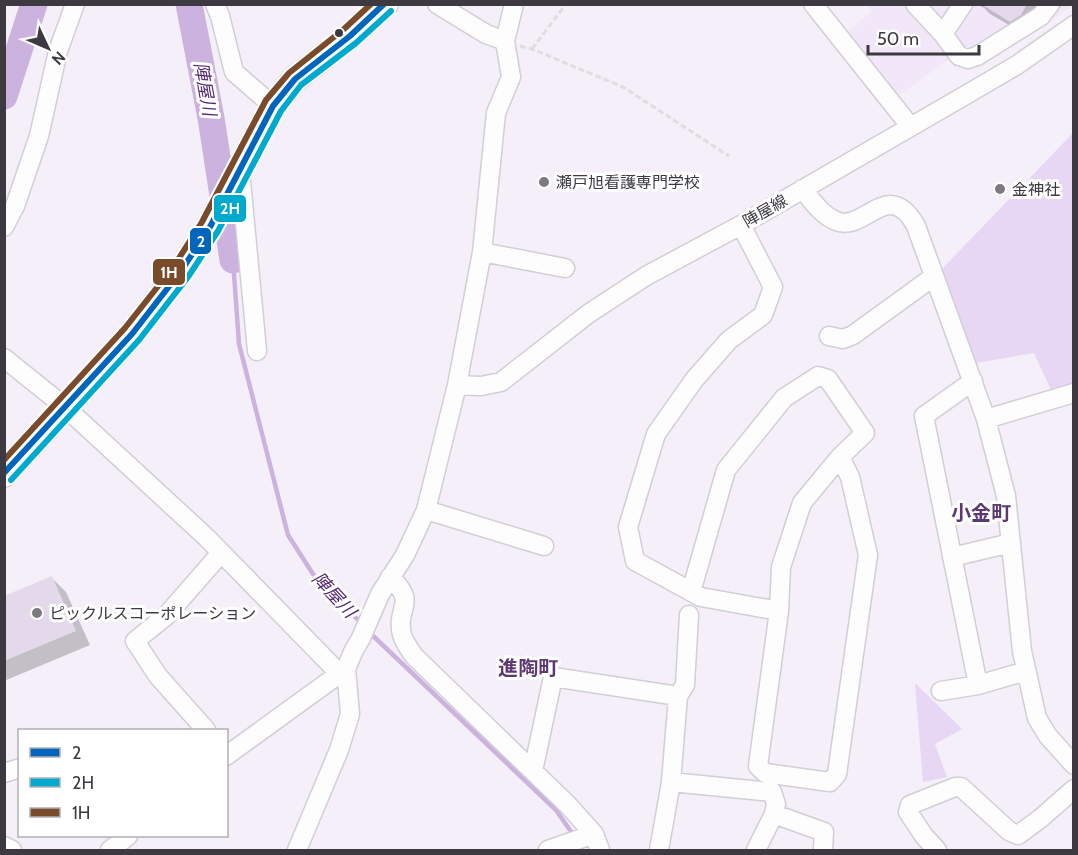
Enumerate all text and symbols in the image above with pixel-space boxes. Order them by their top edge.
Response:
north arrow [18,18,78,78]
scale bar [868,18,979,56]
unlabelled marker [333,27,345,39]
text: 50 m [877,28,919,50]
text: N [48,47,69,69]
water label: 陣屋川 [189,61,221,119]
place label: 瀬戸旭看護専門学校 [556,173,700,192]
marker: 瀬戸旭看護専門学校 [537,175,551,189]
place label: 金神社 [1012,180,1060,199]
marker: 金神社 [993,182,1007,196]
street label: 陣屋線 [739,191,791,231]
line badge: 2H [213,194,247,223]
text: 2H [220,199,240,218]
line badge: 2 [189,227,212,255]
text: 2 [197,232,205,251]
line badge: 1H [152,258,186,286]
text: 1H [160,263,178,282]
district label: 小金町 [951,501,1011,525]
water label: 陣屋川 [308,568,362,624]
place label: ピックルスコーポレーション [49,604,256,623]
marker: ピックルスコーポレーション [30,606,44,620]
district label: 進陶町 [498,656,558,680]
legend [18,729,228,837]
text: 2 [72,742,81,764]
text: 2H [72,772,94,794]
text: 1H [72,802,91,824]

